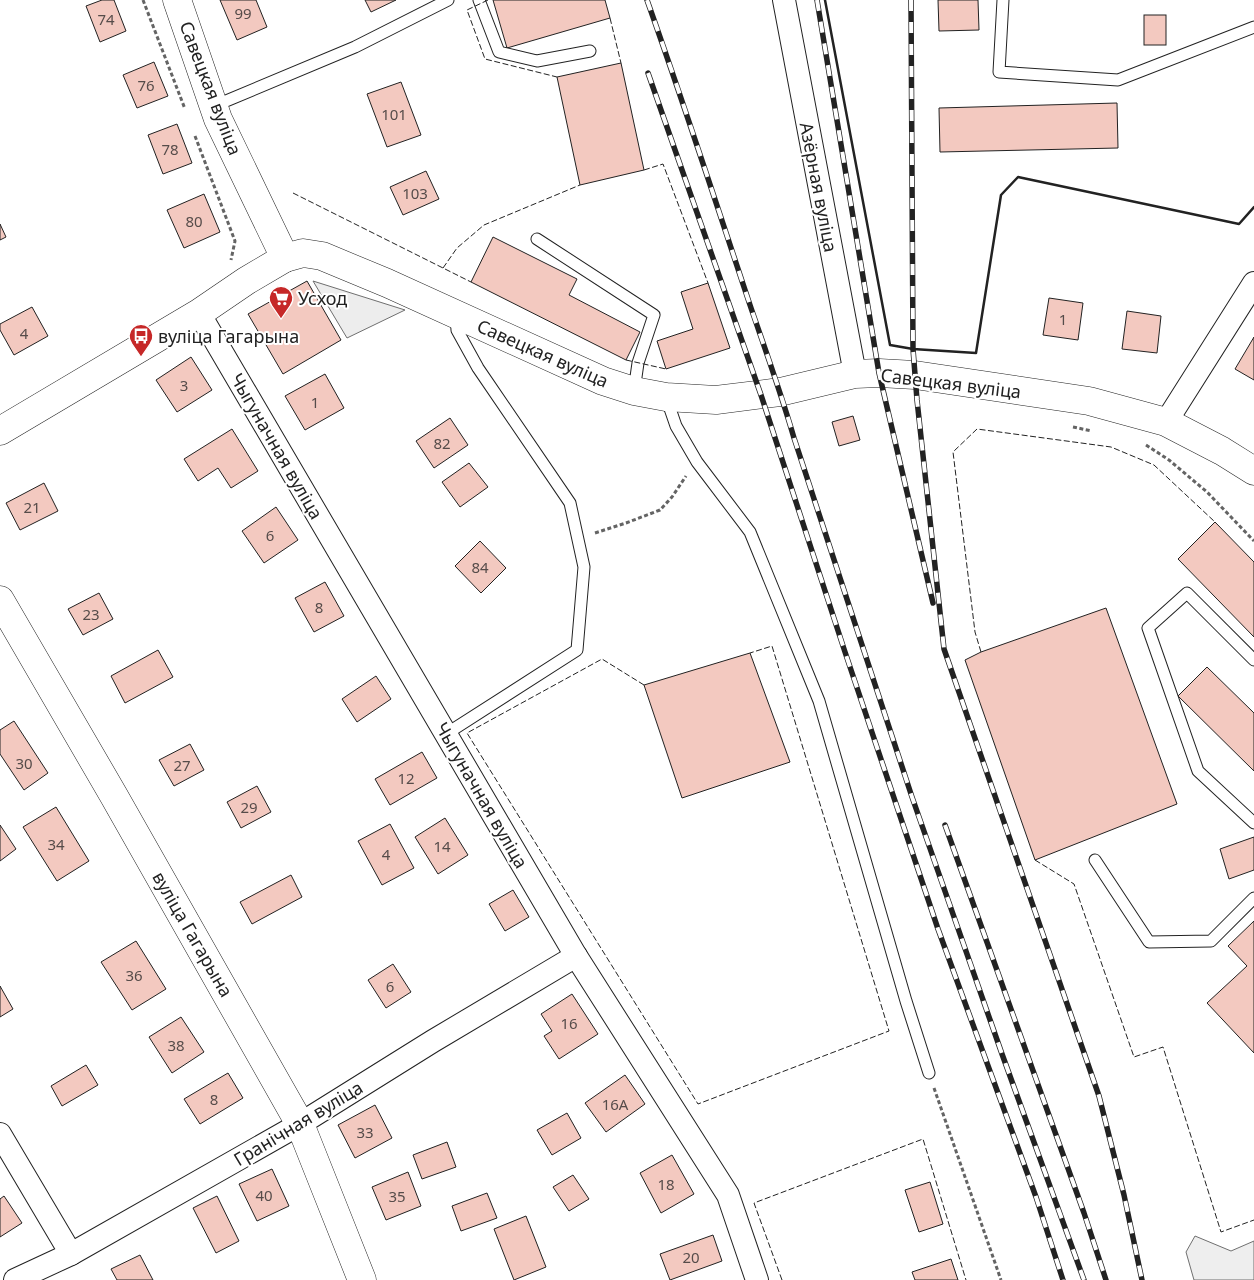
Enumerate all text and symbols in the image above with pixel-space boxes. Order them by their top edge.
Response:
house number: 99 [234,3,252,23]
house number: 74 [97,9,115,29]
street label: Савецкая вуліца [174,18,248,158]
house number: 76 [137,75,155,95]
house number: 101 [381,104,407,124]
street label: Азёрная вуліца [795,120,843,254]
house number: 78 [161,139,179,159]
house number: 103 [402,183,428,203]
house number: 80 [185,211,203,231]
supermarket icon: Усход [268,285,294,319]
place label: Усход [298,286,347,310]
house number: 1 [1059,309,1067,329]
street label: Савецкая вуліца [474,313,612,393]
house number: 4 [20,323,29,343]
bus stop icon: вуліца Гагарына [128,323,154,357]
place label: вуліца Гагарына [158,324,299,348]
street label: Савецкая вуліца [879,362,1023,404]
street label: Чыгуначная вуліца [225,369,329,523]
house number: 3 [180,375,188,395]
house number: 1 [311,392,319,412]
house number: 82 [433,433,451,453]
house number: 21 [23,497,41,517]
house number: 6 [266,525,274,545]
house number: 84 [471,557,489,577]
house number: 8 [315,597,323,617]
house number: 23 [82,604,100,624]
street label: Чыгуначная вуліца [430,718,534,872]
house number: 30 [15,753,33,773]
house number: 27 [173,755,191,775]
house number: 12 [397,768,415,788]
house number: 29 [240,797,258,817]
house number: 34 [47,834,65,854]
house number: 14 [433,836,451,856]
house number: 4 [382,844,391,864]
street label: вуліца Гагарына [147,867,239,1001]
house number: 36 [125,965,143,985]
house number: 6 [386,976,394,996]
house number: 16 [560,1013,578,1033]
house number: 38 [167,1035,185,1055]
street label: Гранічная вуліца [229,1075,367,1171]
house number: 8 [210,1089,218,1109]
house number: 16А [602,1094,629,1114]
house number: 33 [356,1122,374,1142]
house number: 18 [657,1174,675,1194]
house number: 40 [255,1185,273,1205]
house number: 35 [388,1186,406,1206]
house number: 20 [682,1247,700,1267]

